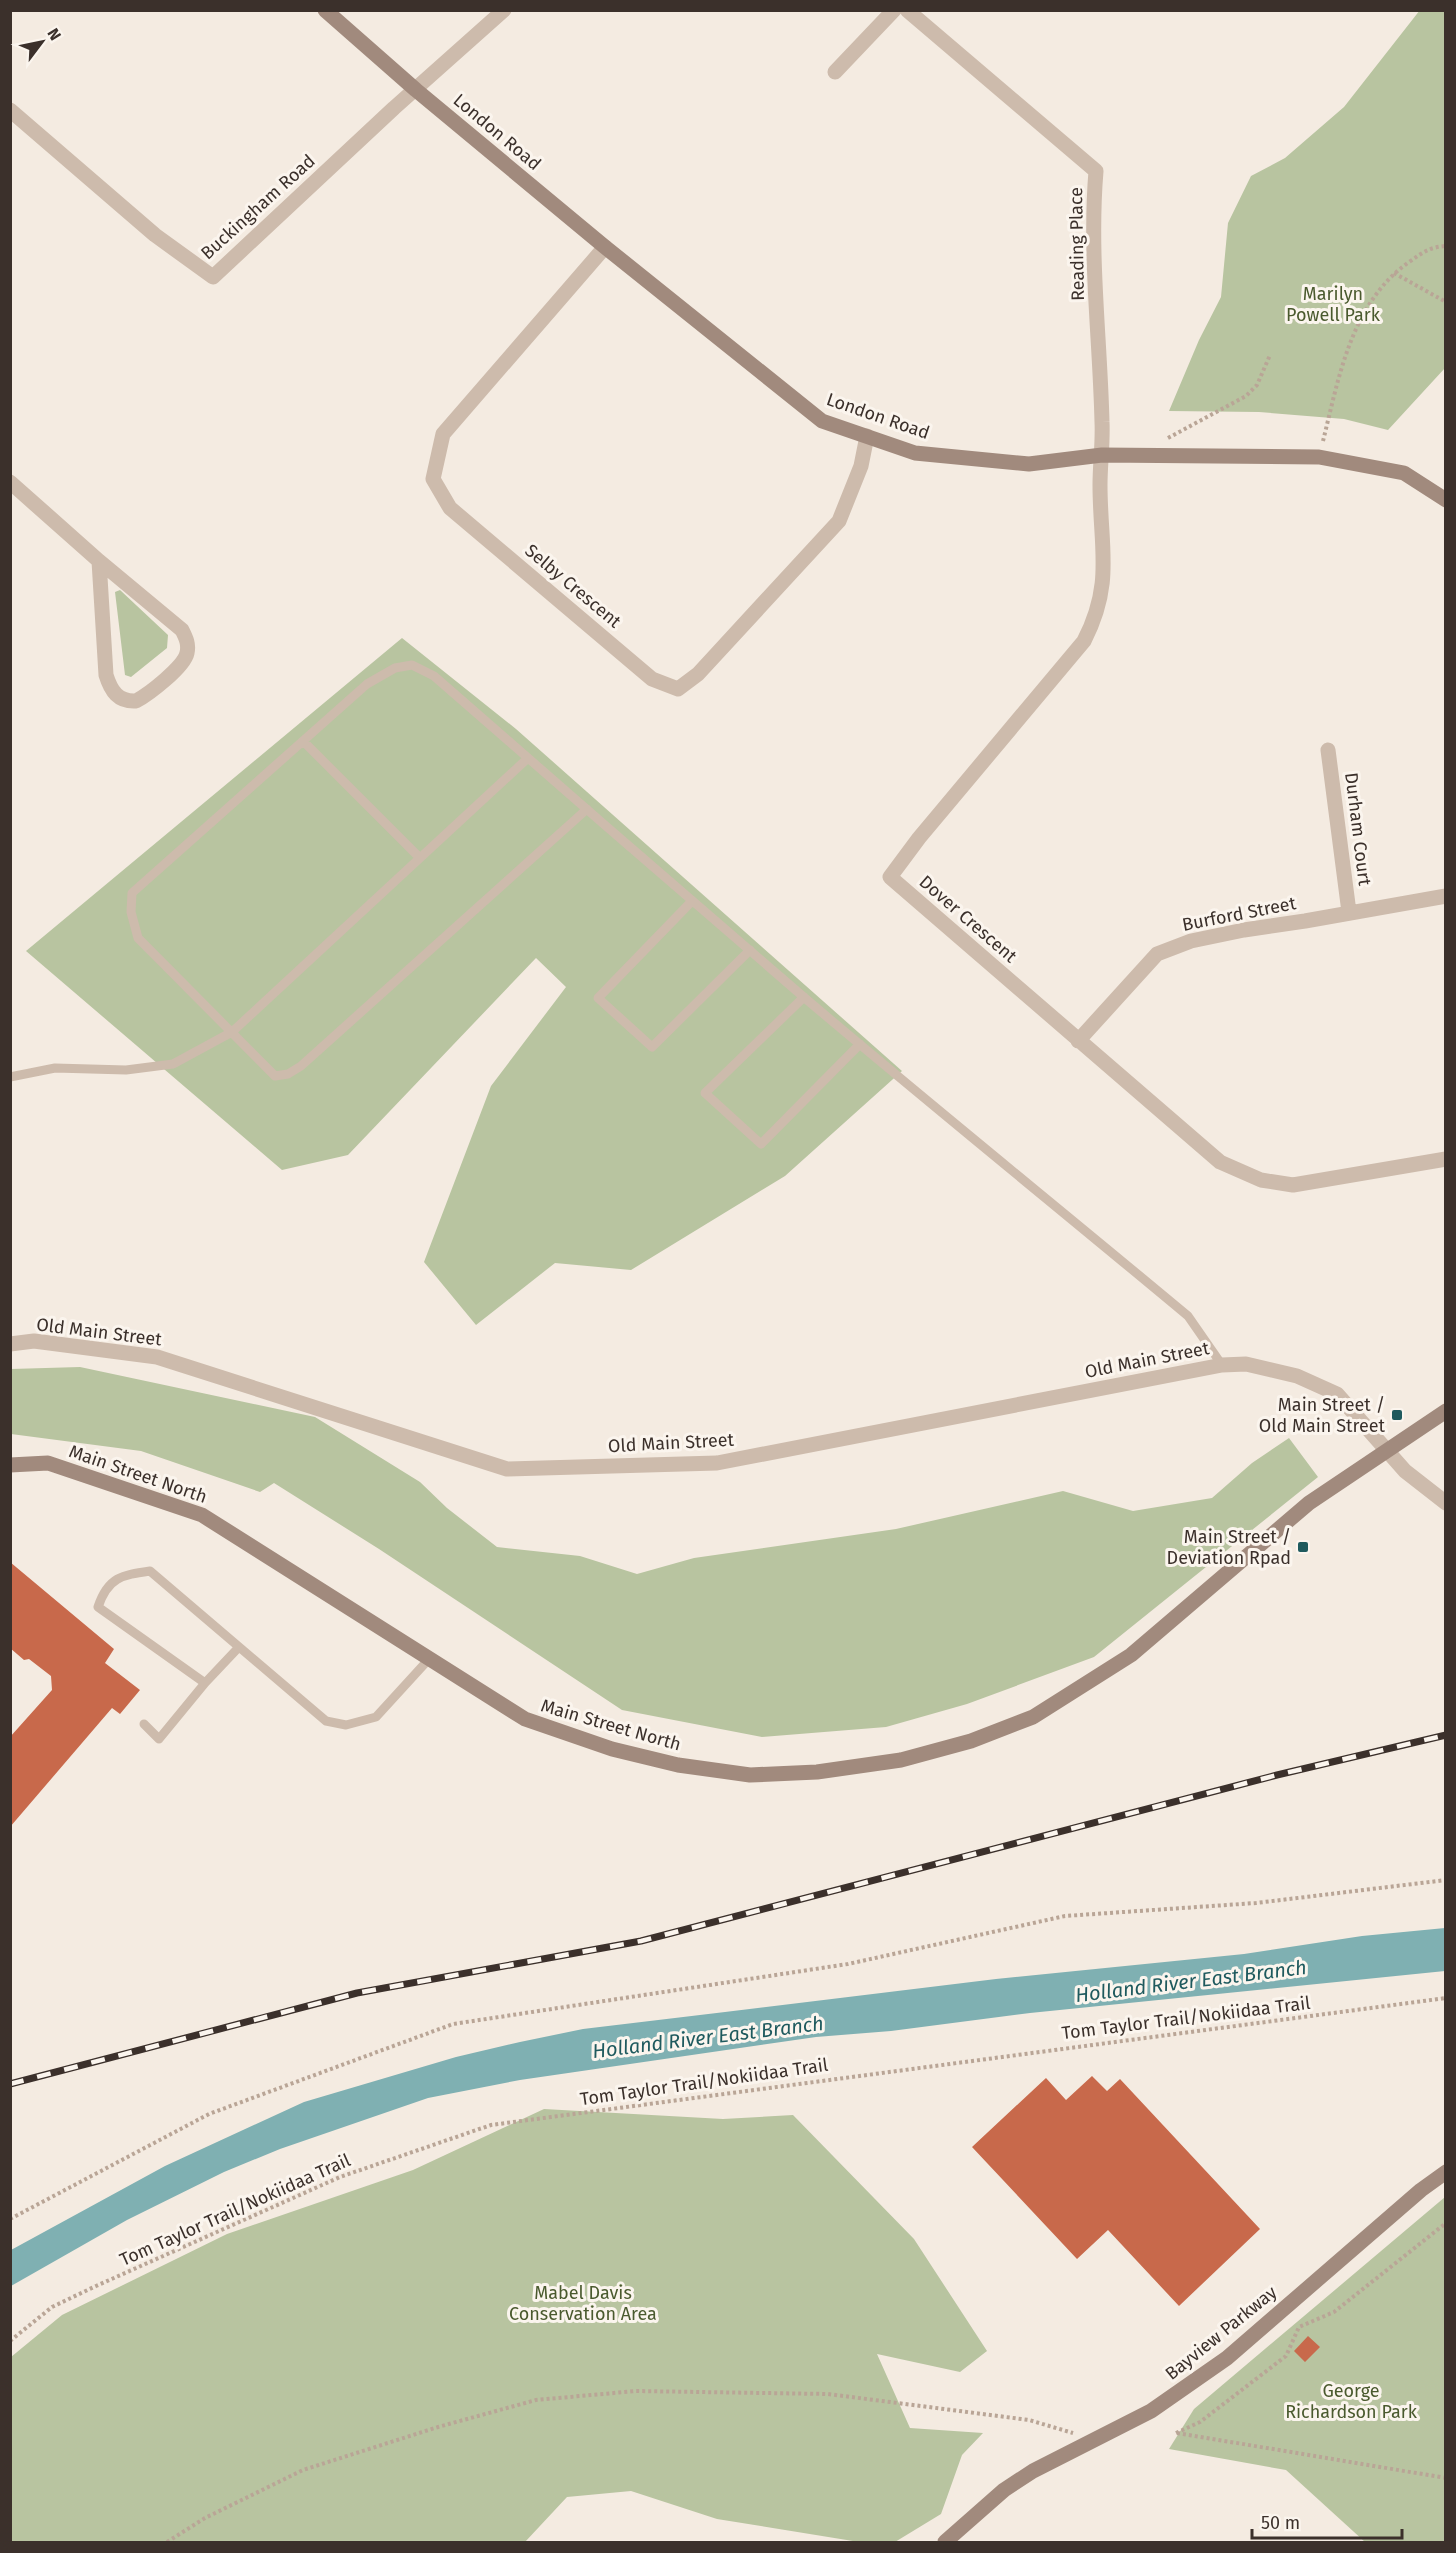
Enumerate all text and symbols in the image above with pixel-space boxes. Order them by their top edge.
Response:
north arrow [12,12,72,72]
text: N [43,25,65,44]
street label: London Road [449,89,545,175]
street label: Buckingham Road [196,150,320,264]
street label: Reading Place [1065,187,1089,301]
park label: Marilyn Powell Park [1286,283,1381,326]
street label: London Road [824,388,932,444]
street label: Selby Crescent [520,539,626,633]
street label: Durham Court [1340,771,1376,887]
street label: Dover Crescent [915,871,1022,968]
street label: Burford Street [1180,892,1298,936]
street label: Old Main Street [35,1313,163,1351]
street label: Old Main Street [1083,1337,1212,1383]
place label: Main Street / Old Main Street [1259,1394,1385,1437]
marker: Main Street / Old Main Street [1390,1408,1404,1422]
street label: Old Main Street [607,1429,735,1457]
street label: Main Street North [66,1440,210,1508]
place label: Main Street / Deviation Rpad [1167,1526,1291,1569]
marker: Main Street / Deviation Rpad [1296,1540,1310,1554]
street label: Main Street North [538,1694,684,1756]
water label: Holland River East Branch [1074,1955,1308,2007]
street label: Tom Taylor Trail/Nokiidaa Trail [1060,1992,1312,2044]
water label: Holland River East Branch [591,2011,825,2063]
street label: Tom Taylor Trail/Nokiidaa Trail [579,2054,829,2110]
street label: Tom Taylor Trail/Nokiidaa Trail [116,2149,354,2271]
street label: Bayview Parkway [1161,2281,1281,2385]
park label: Mabel Davis Conservation Area [509,2282,657,2325]
park label: George Richardson Park [1285,2380,1418,2423]
scale bar [1252,2502,1402,2540]
text: 50 m [1261,2512,1300,2534]

